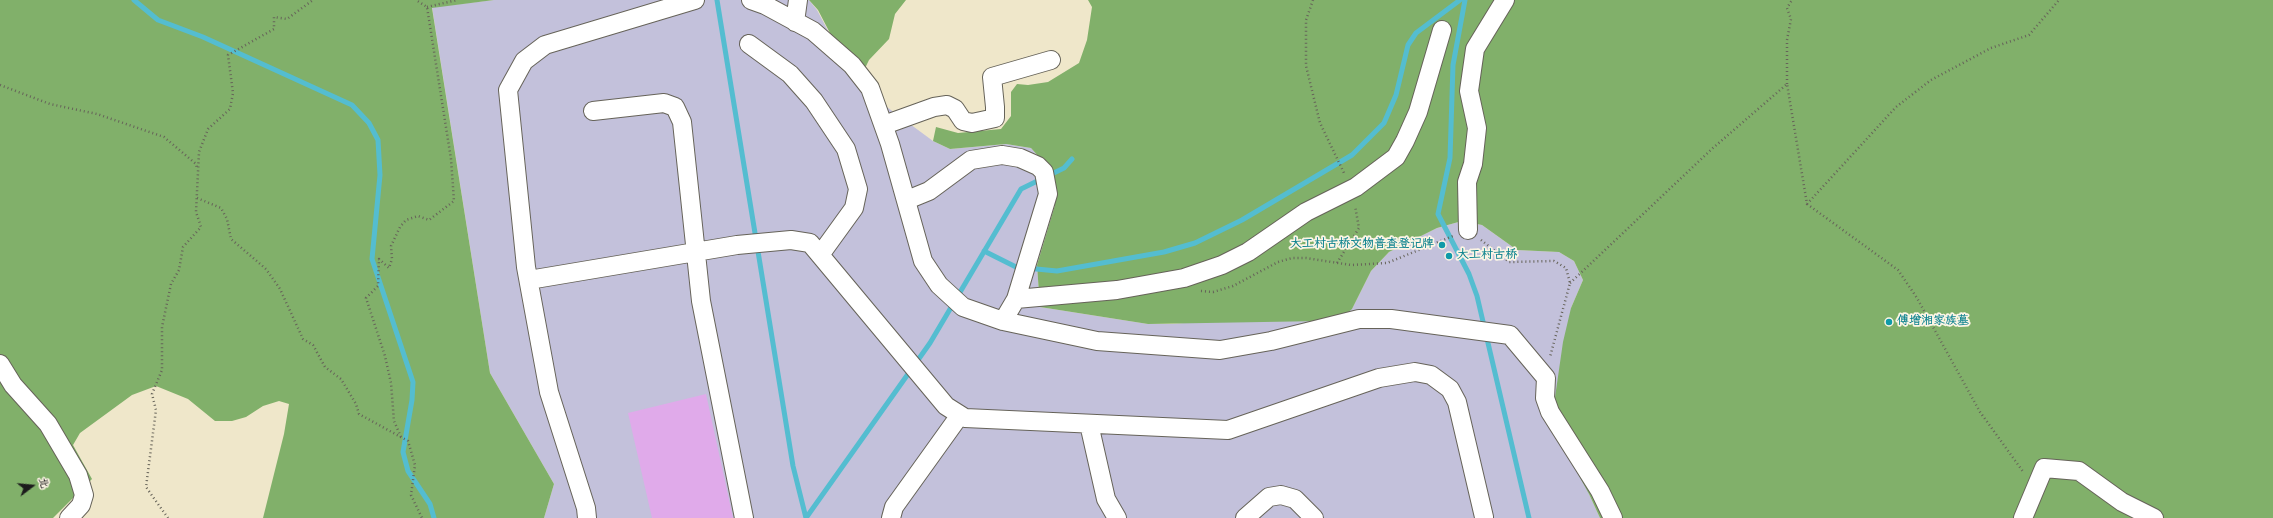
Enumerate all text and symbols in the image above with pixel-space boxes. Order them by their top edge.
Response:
place label: 大工村古桥文物普查登记牌 [1290,238,1434,252]
marker: 大工村古桥文物普查登记牌 [1437,240,1447,250]
place label: 大工村古桥 [1457,249,1517,263]
marker: 大工村古桥 [1444,251,1454,261]
place label: 傅增湘家族墓 [1897,315,1969,329]
marker: 傅增湘家族墓 [1884,317,1894,327]
north arrow [12,466,52,506]
text: 北 [33,475,54,490]

